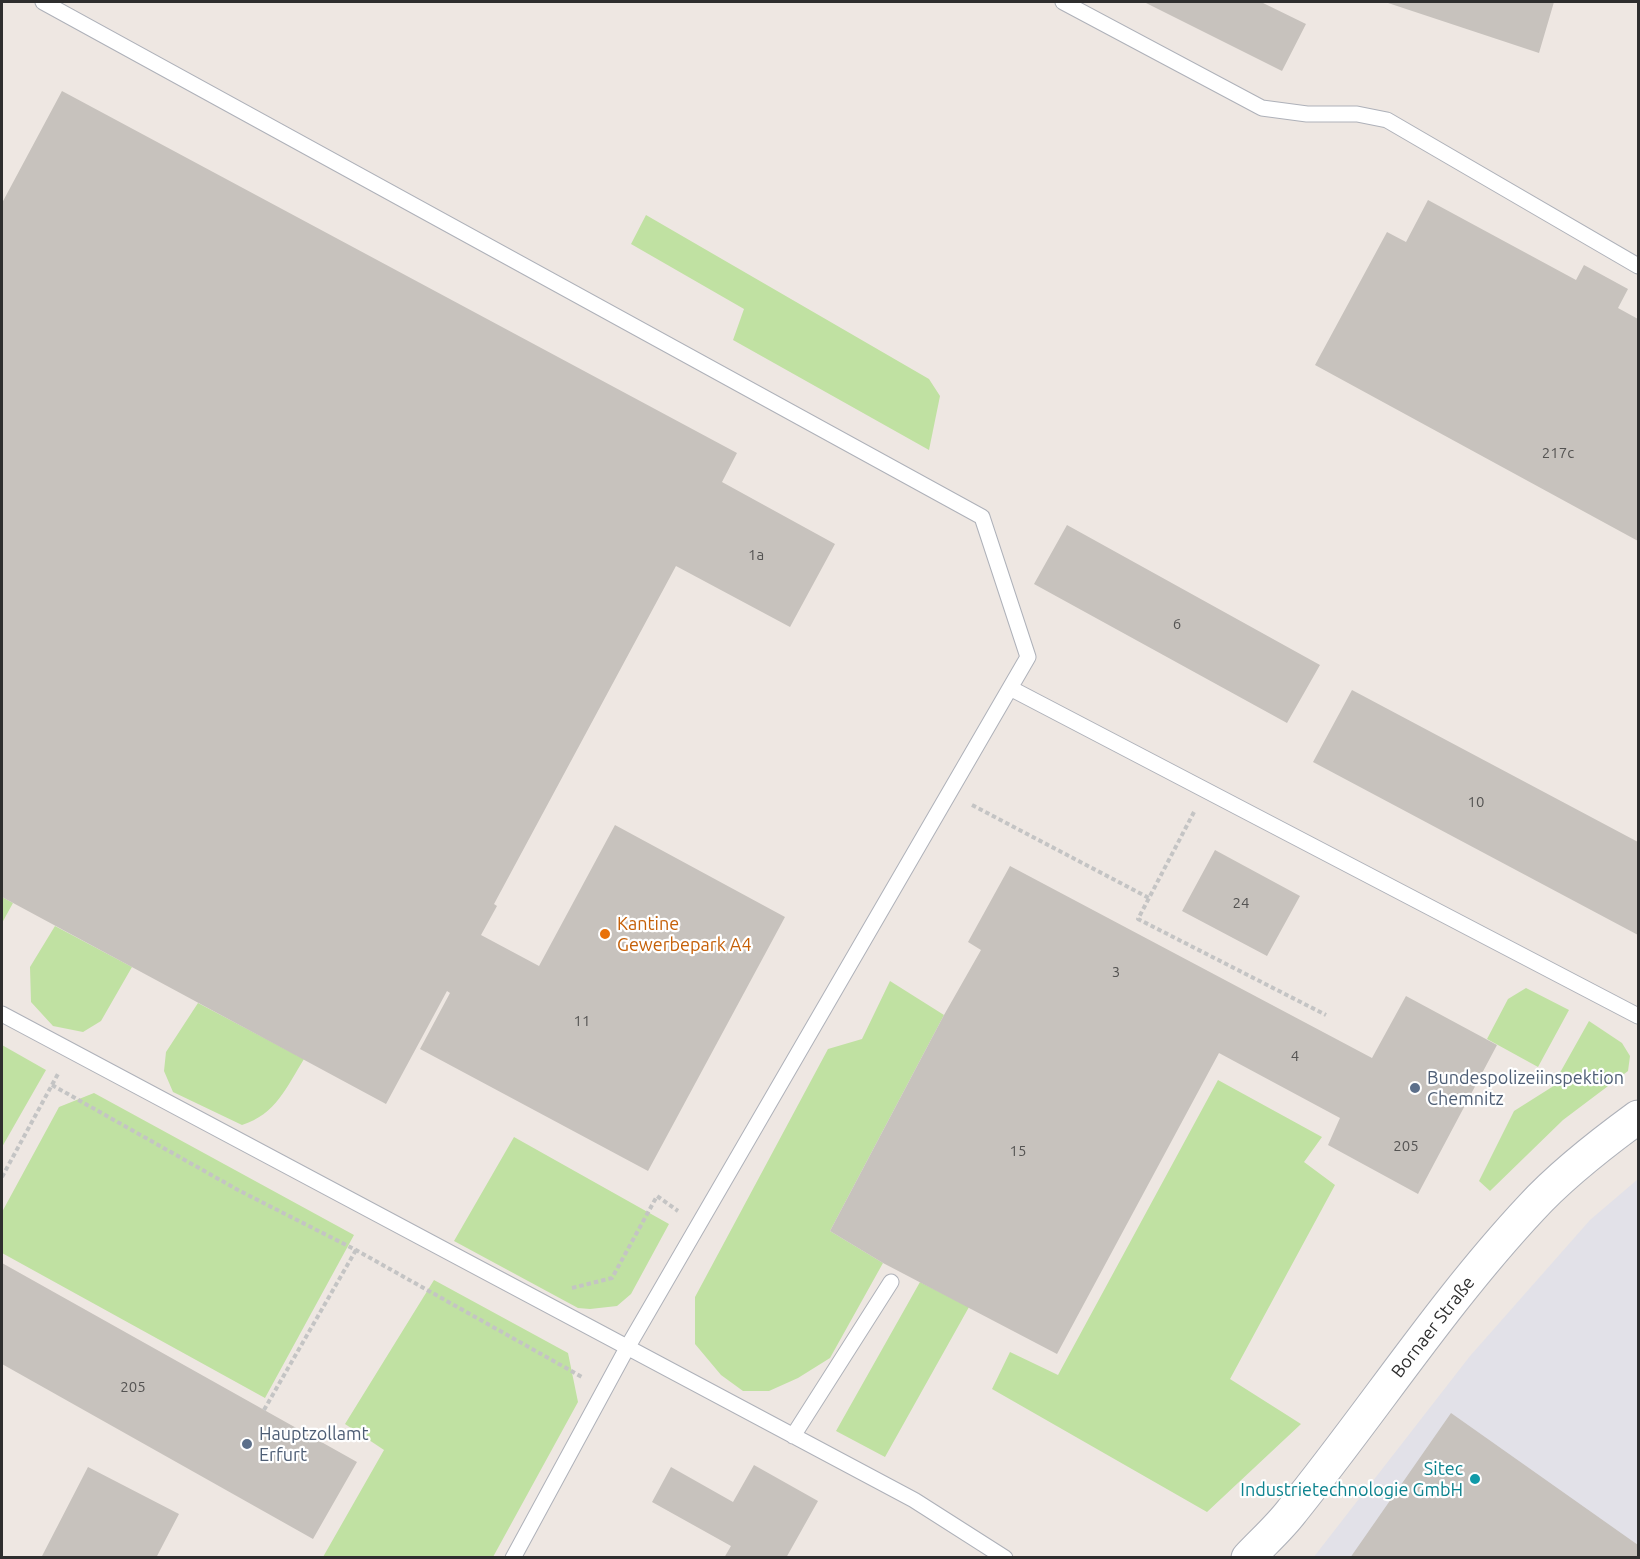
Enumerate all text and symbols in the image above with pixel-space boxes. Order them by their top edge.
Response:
house number: 217c [1542,444,1574,462]
house number: 1a [748,546,764,564]
house number: 6 [1173,615,1181,633]
house number: 10 [1468,793,1484,811]
house number: 24 [1233,894,1249,912]
place label: Kantine Gewerbepark A4 [617,913,752,956]
marker: Kantine Gewerbepark A4 [598,927,612,941]
house number: 3 [1112,963,1120,981]
house number: 11 [574,1012,590,1030]
house number: 4 [1291,1047,1299,1065]
place label: Bundespolizeiinspektion Chemnitz [1427,1067,1624,1110]
marker: Bundespolizeiinspektion Chemnitz [1408,1081,1422,1095]
house number: 205 [1393,1137,1419,1155]
house number: 15 [1010,1142,1026,1160]
street label: Bornaer Straße [1387,1272,1479,1382]
house number: 205 [120,1378,146,1396]
place label: Hauptzollamt Erfurt [259,1423,369,1466]
marker: Hauptzollamt Erfurt [240,1437,254,1451]
place label: Sitec Industrietechnologie GmbH [1240,1458,1463,1500]
marker: Sitec Industrietechnologie GmbH [1468,1472,1482,1486]

